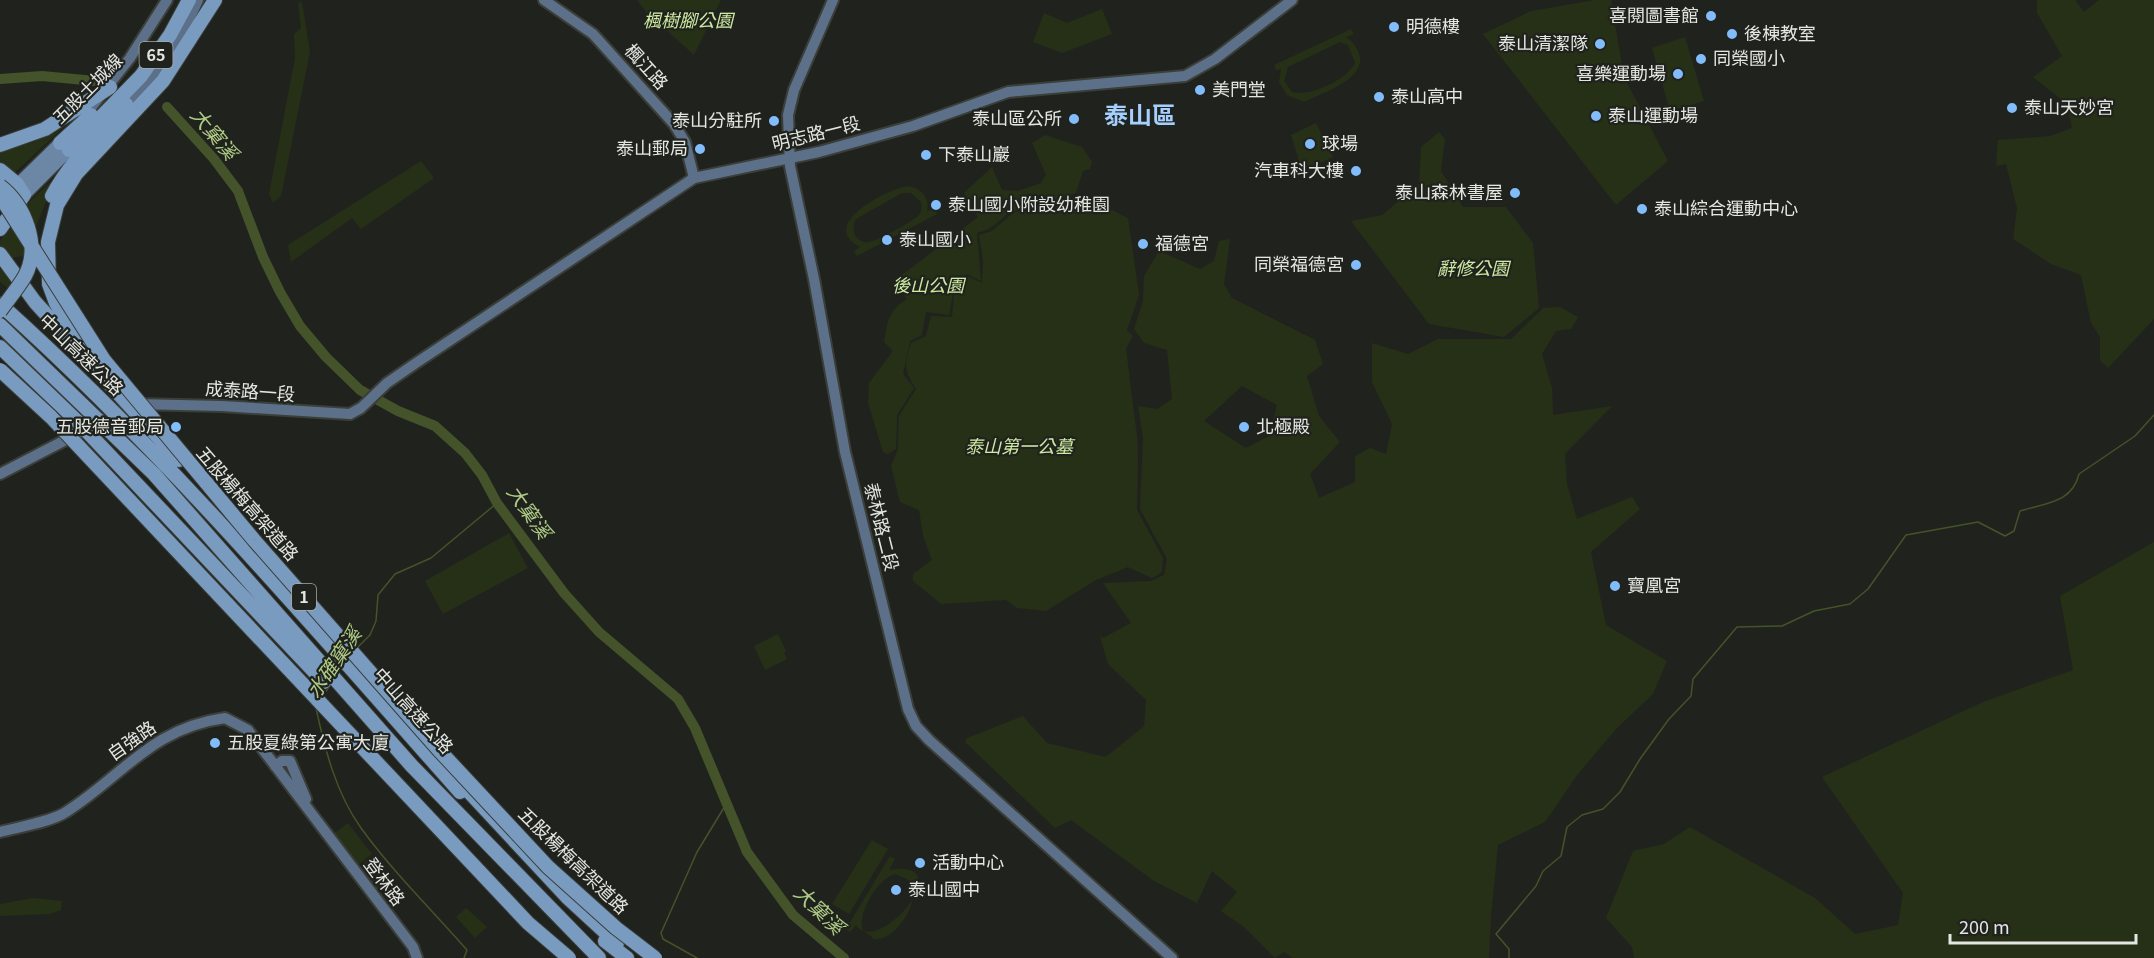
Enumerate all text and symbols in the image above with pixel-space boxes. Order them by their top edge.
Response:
place label: 喜閱圖書館 [1609,1,1699,27]
park label: 楓樹腳公園 [643,6,736,32]
marker: 喜閱圖書館 [1704,9,1718,23]
place label: 明德樓 [1406,12,1460,38]
place label: 後棟教室 [1744,19,1816,45]
marker: 明德樓 [1387,20,1401,34]
marker: 後棟教室 [1725,27,1739,41]
place label: 泰山清潔隊 [1498,29,1588,55]
street label: 楓江路 [620,37,675,94]
marker: 泰山清潔隊 [1593,37,1607,51]
road number: 65 [140,42,172,68]
place label: 同榮國小 [1713,44,1785,70]
street label: 五股土城線 [46,47,128,129]
marker: 同榮國小 [1694,52,1708,66]
place label: 喜樂運動場 [1576,59,1666,85]
marker: 喜樂運動場 [1671,67,1685,81]
place label: 美門堂 [1212,75,1266,101]
place label: 泰山高中 [1391,82,1463,108]
marker: 美門堂 [1193,83,1207,97]
marker: 泰山高中 [1372,90,1386,104]
place label: 泰山天妙宮 [2024,93,2114,119]
district label: 泰山區 [1104,96,1176,131]
water label: 大窠溪 [185,101,247,168]
place label: 泰山運動場 [1608,101,1698,127]
marker: 泰山天妙宮 [2005,101,2019,115]
place label: 泰山區公所 [972,104,1062,130]
place label: 泰山分駐所 [672,106,762,132]
street label: 明志路一段 [769,109,862,156]
marker: 泰山運動場 [1589,109,1603,123]
marker: 泰山區公所 [1067,112,1081,126]
marker: 泰山分駐所 [767,114,781,128]
place label: 球場 [1322,129,1358,155]
place label: 泰山郵局 [616,134,688,160]
marker: 球場 [1303,137,1317,151]
place label: 下泰山巖 [938,140,1010,166]
marker: 泰山郵局 [693,142,707,156]
marker: 下泰山巖 [919,148,933,162]
place label: 汽車科大樓 [1254,156,1344,182]
marker: 汽車科大樓 [1349,164,1363,178]
place label: 泰山森林書屋 [1395,178,1503,204]
marker: 泰山森林書屋 [1508,186,1522,200]
place label: 泰山國小附設幼稚園 [948,190,1110,216]
place label: 泰山綜合運動中心 [1654,194,1798,220]
marker: 泰山國小附設幼稚園 [929,198,943,212]
marker: 泰山綜合運動中心 [1635,202,1649,216]
place label: 泰山國小 [899,225,971,251]
place label: 福德宮 [1155,229,1209,255]
marker: 泰山國小 [880,233,894,247]
marker: 福德宮 [1136,237,1150,251]
place label: 同榮福德宮 [1254,250,1344,276]
park label: 辭修公園 [1437,254,1512,280]
marker: 同榮福德宮 [1349,258,1363,272]
park label: 後山公園 [892,271,967,297]
street label: 中山高速公路 [35,307,130,400]
street label: 成泰路一段 [204,374,296,406]
place label: 五股德音郵局 [56,412,164,438]
place label: 北極殿 [1256,412,1310,438]
marker: 五股德音郵局 [169,420,183,434]
marker: 北極殿 [1237,420,1251,434]
park label: 泰山第一公墓 [965,432,1076,458]
street label: 五股楊梅高架道路 [191,440,306,566]
water label: 大窠溪 [501,478,561,546]
street label: 泰林路二段 [859,480,906,573]
place label: 寶凰宮 [1627,571,1681,597]
marker: 寶凰宮 [1608,579,1622,593]
road number: 1 [292,584,316,610]
water label: 水確窠溪 [298,618,369,703]
street label: 中山高速公路 [369,661,460,758]
street label: 自強路 [101,713,160,765]
place label: 五股夏綠第公寓大廈 [227,728,389,754]
marker: 五股夏綠第公寓大廈 [208,736,222,750]
street label: 五股楊梅高架道路 [514,800,635,919]
place label: 活動中心 [932,848,1004,874]
street label: 登林路 [359,851,412,910]
marker: 活動中心 [913,856,927,870]
place label: 泰山國中 [908,875,980,901]
water label: 大窠溪 [788,878,854,942]
marker: 泰山國中 [889,883,903,897]
scale bar [1950,907,2136,945]
text: 200 m [1959,913,2010,939]

